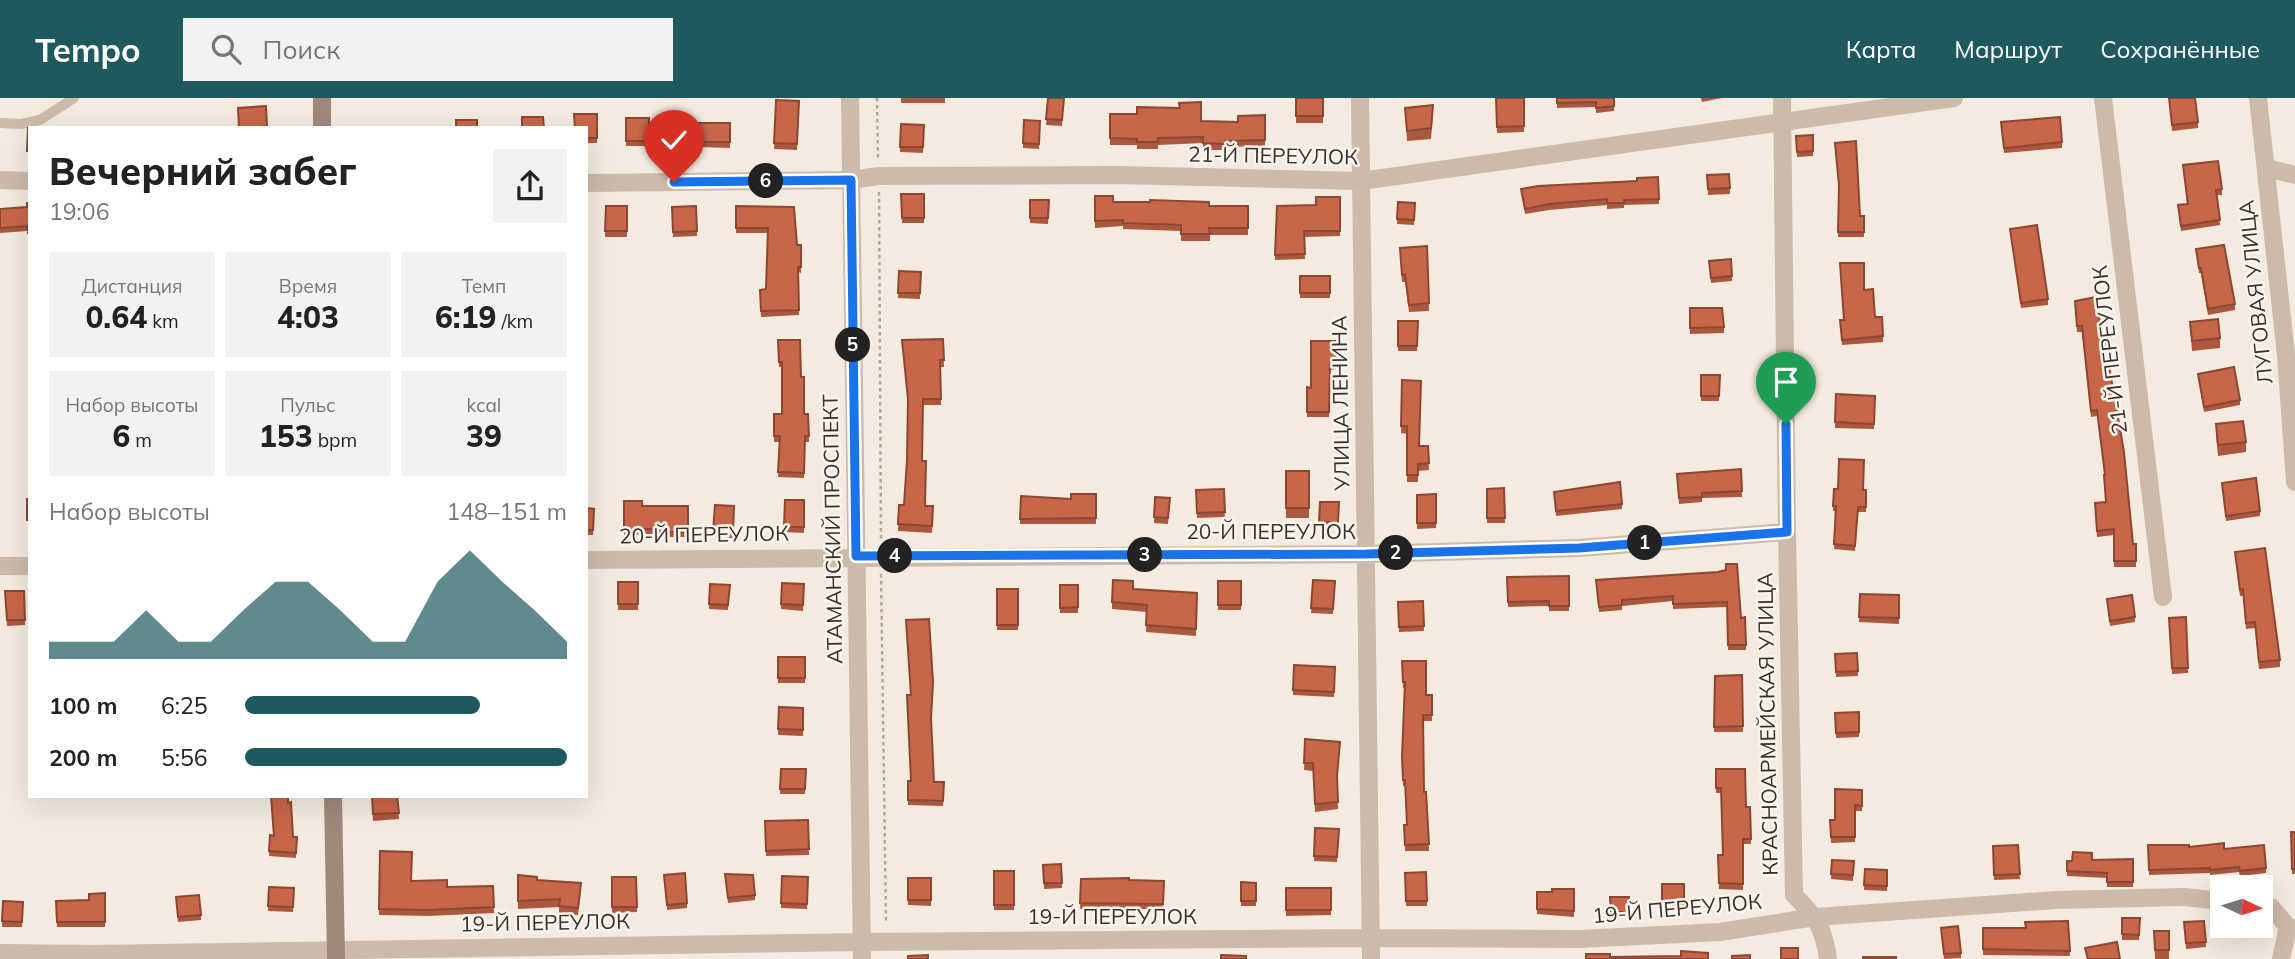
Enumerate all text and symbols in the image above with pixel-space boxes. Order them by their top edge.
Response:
search box [183,18,673,81]
text: Tempo [35,29,141,70]
icon: search [207,30,245,68]
text: Поиск [263,33,340,66]
text: Карта [1846,34,1916,64]
text: Маршрут [1954,34,2062,64]
text: Сохранённые [2100,34,2260,64]
pin [644,110,704,182]
icon: check [655,121,693,159]
street label: 21-Й ПЕРЕУЛОК [1188,141,1358,169]
text: Вечерний забег [49,147,357,195]
button: share [493,149,567,223]
pin: 6 [748,164,784,198]
text: 6 [760,168,771,192]
text: 19:06 [49,197,109,226]
street label: ЛУГОВАЯ УЛИЦА [2232,198,2278,385]
street label: 21-Й ПЕРЕУЛОК [2086,264,2132,436]
text: Дистанция [81,274,183,298]
text: Время [279,274,337,298]
text: Темп [462,274,506,298]
text: 0.64 [85,298,147,336]
text: 4:03 [277,298,339,336]
text: 6:19 [435,298,497,336]
text: km [147,309,179,333]
text: /km [497,309,533,333]
street label: УЛИЦА ЛЕНИНА [1325,315,1355,492]
pin: 5 [836,328,870,362]
text: 5 [847,332,858,356]
pin [1756,352,1816,424]
icon: arrive [1767,363,1805,401]
text: Набор высоты [66,393,198,417]
text: Пульс [280,393,336,417]
text: kcal [467,393,501,417]
street label: АТАМАНСКИЙ ПРОСПЕКТ [817,394,847,664]
text: 6 [112,417,130,455]
text: 153 [259,417,313,455]
text: 39 [466,417,502,455]
text: m [130,428,152,452]
text: bpm [313,428,357,452]
text: Набор высоты [49,497,210,526]
text: 148–151 m [446,497,567,526]
street label: 20-Й ПЕРЕУЛОК [1186,518,1356,544]
street label: 20-Й ПЕРЕУЛОК [619,520,789,548]
pin: 1 [1628,526,1662,560]
text: 1 [1639,530,1650,554]
pin: 2 [1378,536,1414,570]
pin: 4 [878,538,912,574]
pin: 3 [1128,538,1162,573]
text: 2 [1390,540,1401,564]
text: 3 [1139,542,1150,566]
text: 4 [889,543,900,567]
street label: КРАСНОАРМЕЙСКАЯ УЛИЦА [1751,572,1783,876]
text: 100 m [49,691,117,720]
text: 6:25 [161,691,208,720]
text: 200 m [49,743,117,772]
text: 5:56 [161,743,208,772]
north arrow [2210,875,2273,938]
map controls [2210,875,2273,938]
street label: 19-Й ПЕРЕУЛОК [1591,888,1763,928]
street label: 19-Й ПЕРЕУЛОК [1027,903,1197,929]
street label: 19-Й ПЕРЕУЛОК [460,908,630,936]

